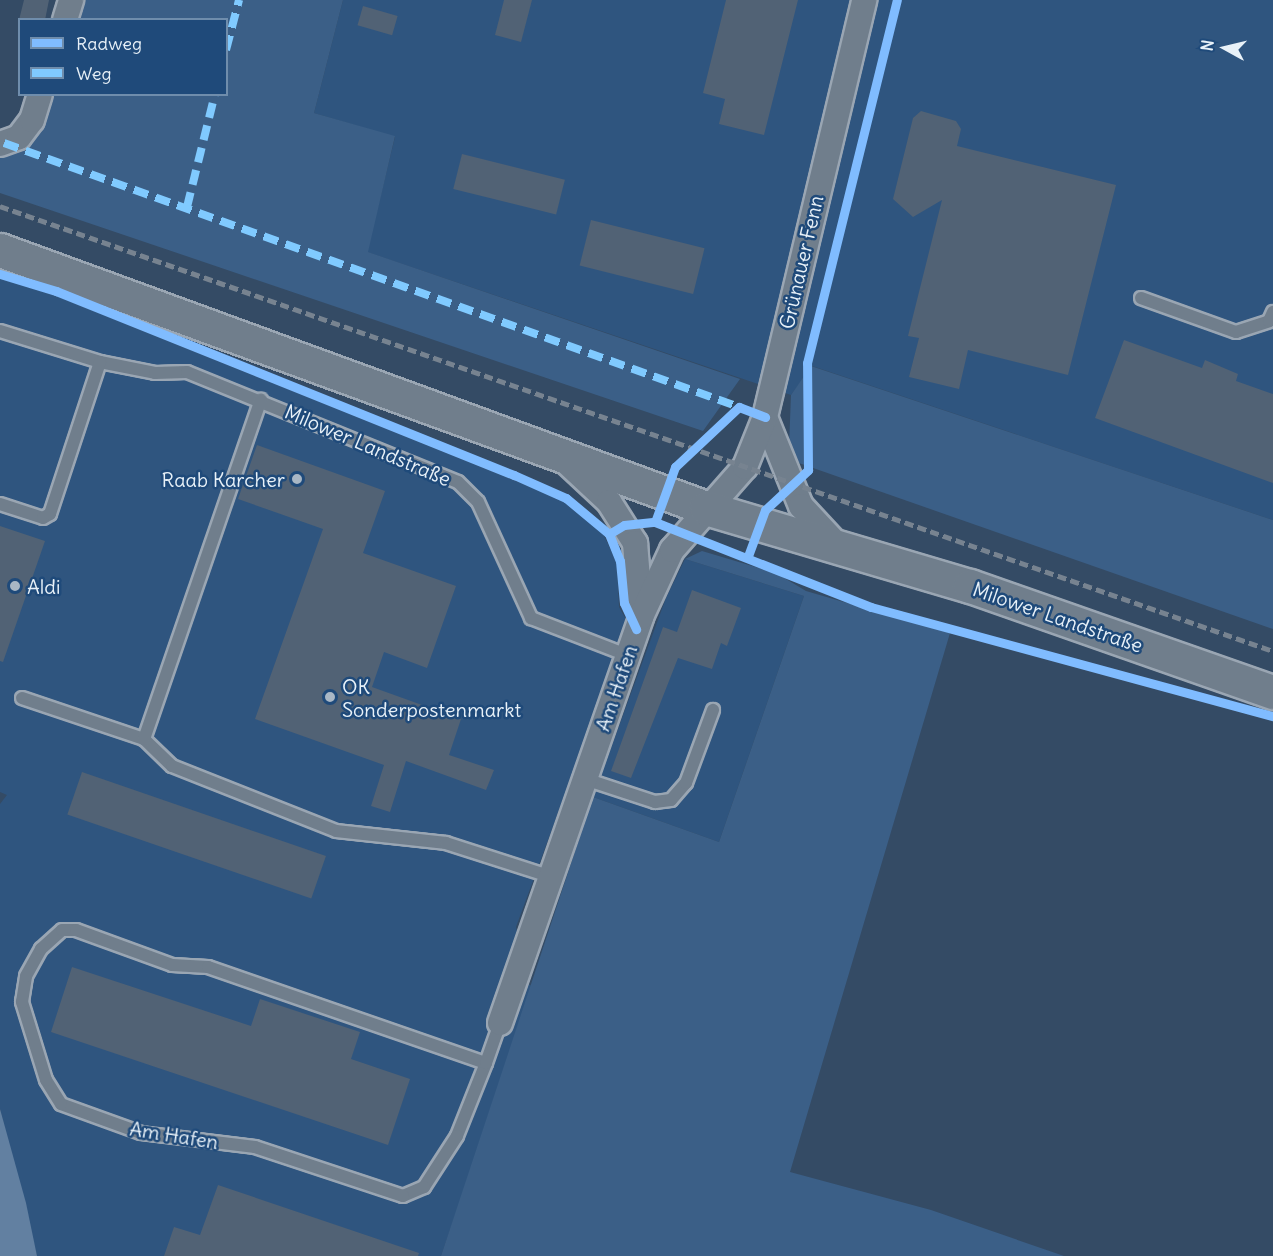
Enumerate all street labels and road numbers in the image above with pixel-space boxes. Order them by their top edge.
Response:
street label: Grünauer Fenn [774,193,828,331]
street label: Milower Landstraße [281,399,455,491]
street label: Milower Landstraße [970,577,1146,657]
street label: Am Hafen [590,642,642,734]
street label: Am Hafen [128,1116,220,1154]

